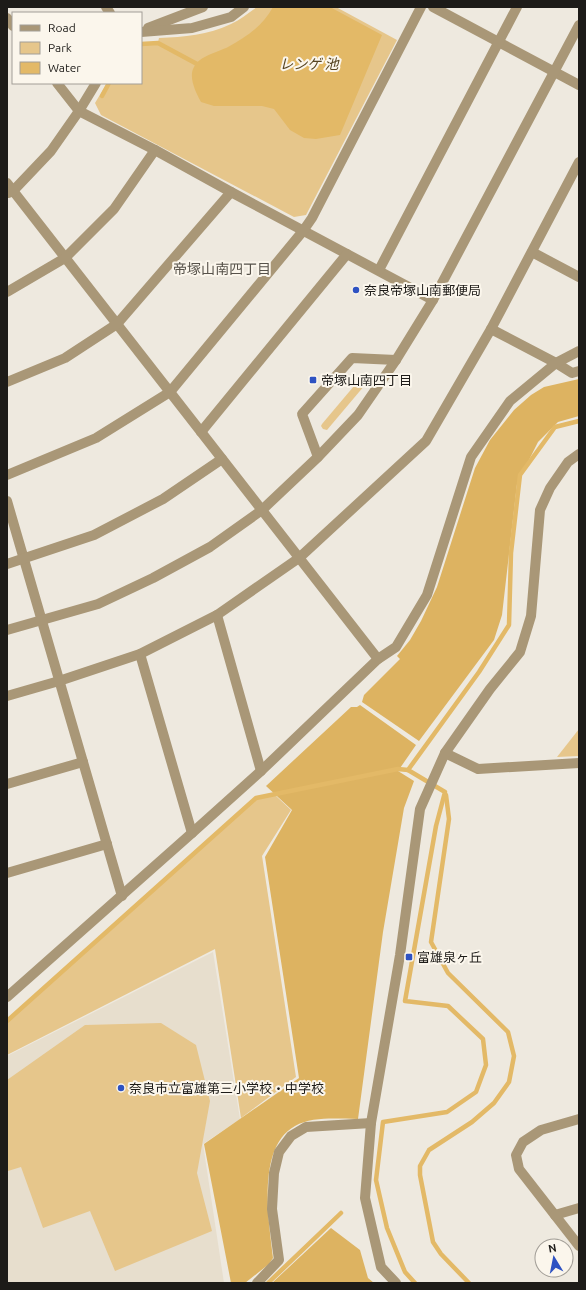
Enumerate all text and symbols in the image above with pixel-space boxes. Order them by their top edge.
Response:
legend [12,12,142,84]
text: Road [48,21,76,34]
text: Park [48,41,72,54]
water label: レンゲ 池 [279,56,341,72]
text: Water [48,61,81,74]
district label: 帝塚山南四丁目 [173,261,271,277]
place label: 奈良帝塚山南郵便局 [364,283,481,297]
marker: 奈良帝塚山南郵便局 [351,285,361,295]
place label: 帝塚山南四丁目 [321,373,412,387]
marker: 帝塚山南四丁目 [308,375,318,385]
place label: 富雄泉ヶ丘 [417,950,482,964]
marker: 富雄泉ヶ丘 [404,952,414,962]
place label: 奈良市立富雄第三小学校・中学校 [129,1081,324,1095]
marker: 奈良市立富雄第三小学校・中学校 [116,1083,126,1093]
north arrow [534,1238,574,1278]
text: N [547,1242,557,1255]

